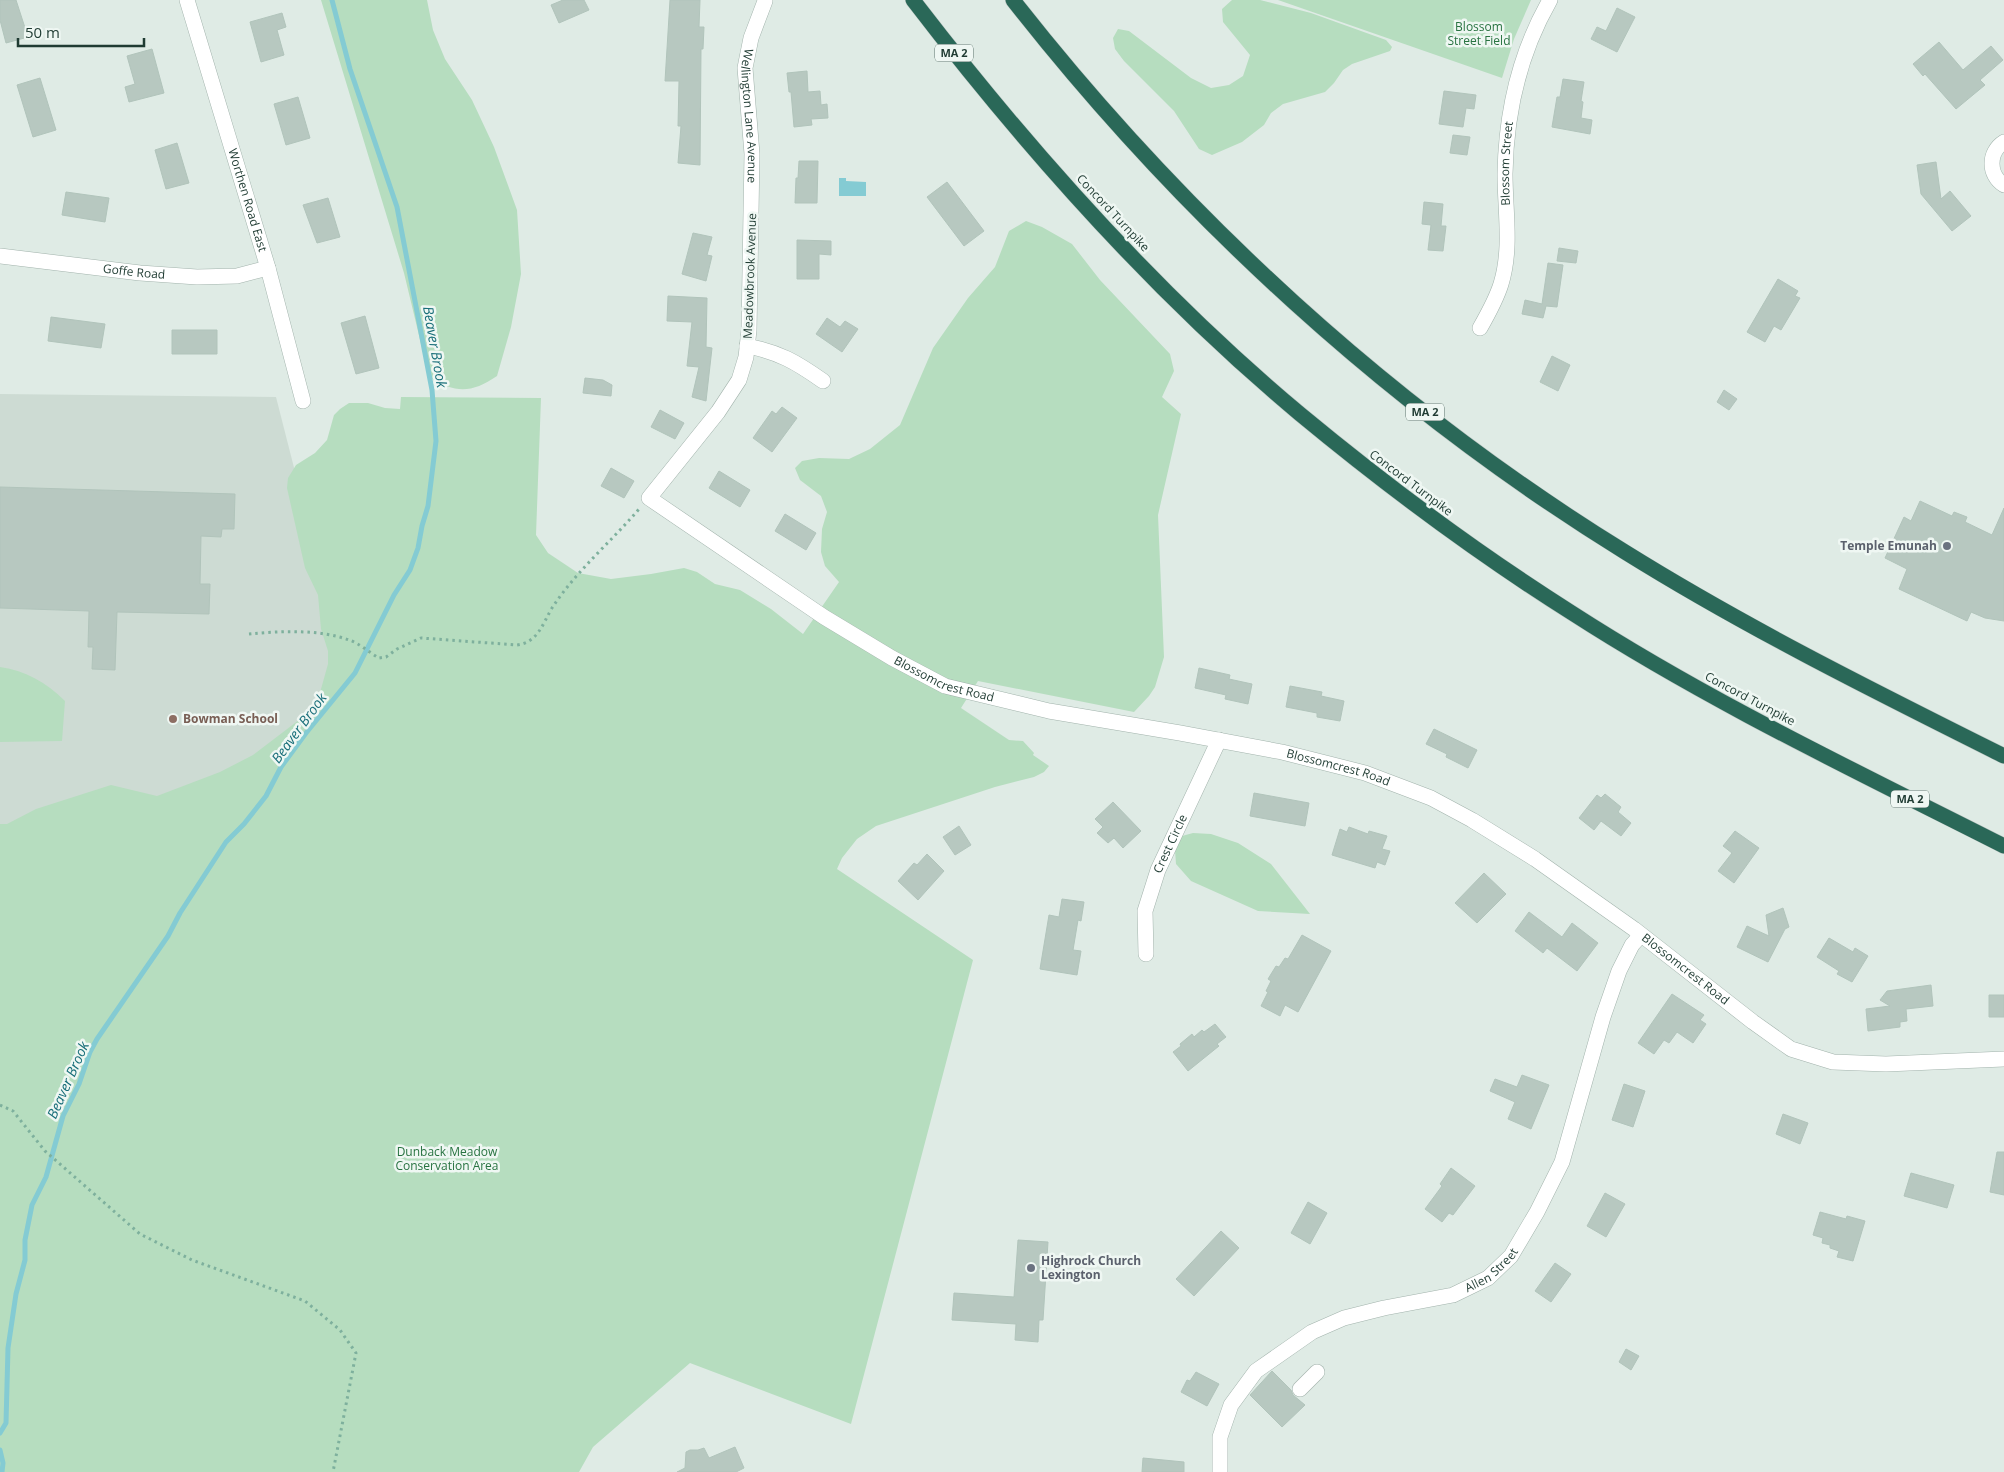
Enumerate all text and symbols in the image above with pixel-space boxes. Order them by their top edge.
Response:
scale bar [18,15,144,47]
park label: Blossom Street Field [1448,18,1510,49]
text: 50 m [25,22,60,42]
road number: MA 2 [935,44,973,62]
street label: Wellington Lane Avenue [737,47,761,183]
street label: Blossom Street [1496,120,1517,206]
street label: Worthen Road East [224,146,272,254]
street label: Concord Turnpike [1073,170,1154,255]
street label: Meadowbrook Avenue [739,212,760,339]
street label: Goffe Road [102,260,166,283]
water label: Beaver Brook [419,305,452,390]
road number: MA 2 [1406,404,1444,421]
street label: Concord Turnpike [1366,446,1457,520]
place label: Temple Emunah [1840,537,1937,554]
marker: Temple Emunah [1941,540,1953,552]
street label: Blossomcrest Road [891,652,996,706]
street label: Concord Turnpike [1702,668,1799,730]
water label: Beaver Brook [267,688,331,767]
place label: Bowman School [183,710,278,727]
marker: Bowman School [167,713,179,725]
street label: Blossomcrest Road [1285,744,1393,790]
road number: MA 2 [1891,791,1929,808]
street label: Crest Circle [1149,811,1191,876]
street label: Blossomcrest Road [1638,929,1733,1008]
water label: Beaver Brook [42,1037,93,1121]
park label: Dunback Meadow Conservation Area [395,1143,499,1174]
street label: Allen Street [1462,1245,1522,1296]
place label: Highrock Church Lexington [1041,1252,1141,1283]
marker: Highrock Church Lexington [1025,1262,1037,1274]

